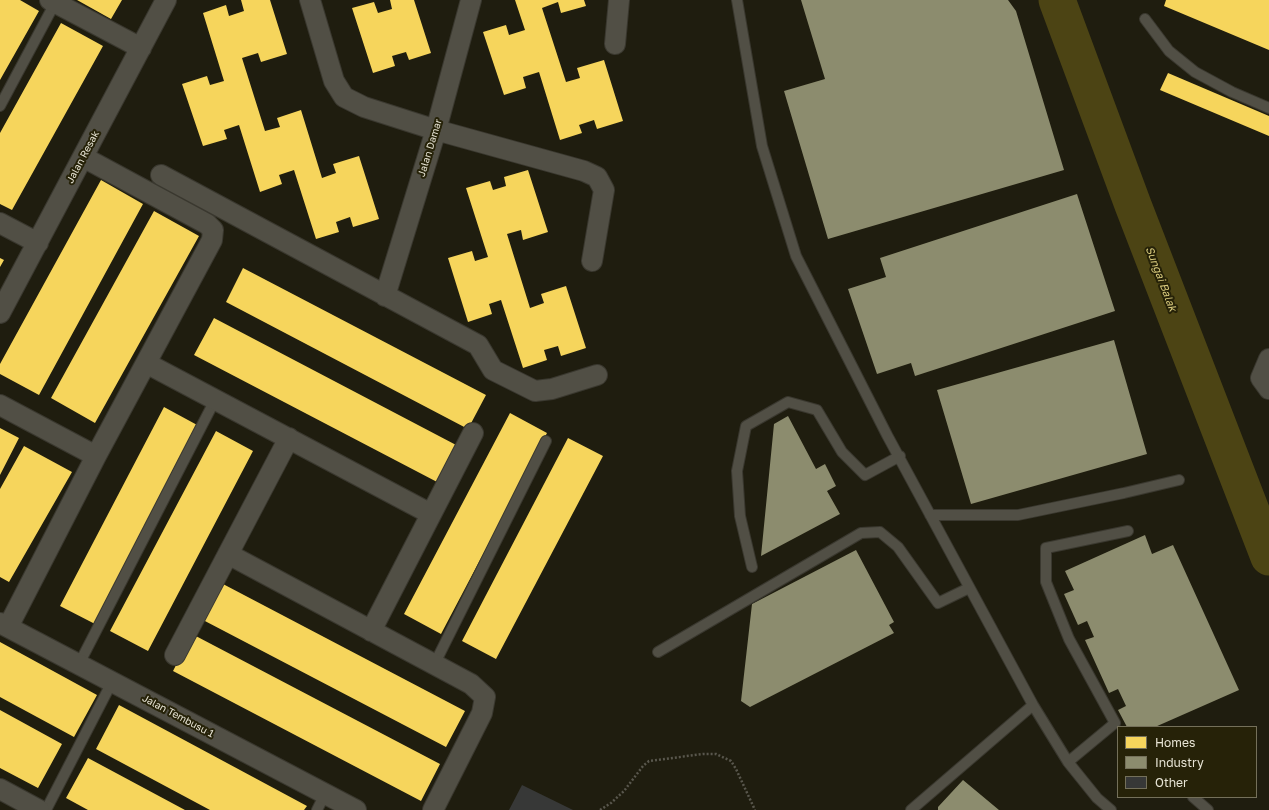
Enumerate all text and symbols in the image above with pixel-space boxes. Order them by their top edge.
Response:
street label: Jalan Damar [416,118,444,178]
street label: Jalan Resak [64,129,102,185]
water label: Sungai Balak [1143,245,1179,313]
street label: Jalan Tembusu 1 [140,692,216,740]
legend [1117,726,1257,798]
text: Homes [1155,735,1195,750]
text: Industry [1155,755,1204,770]
text: Other [1155,775,1188,790]

